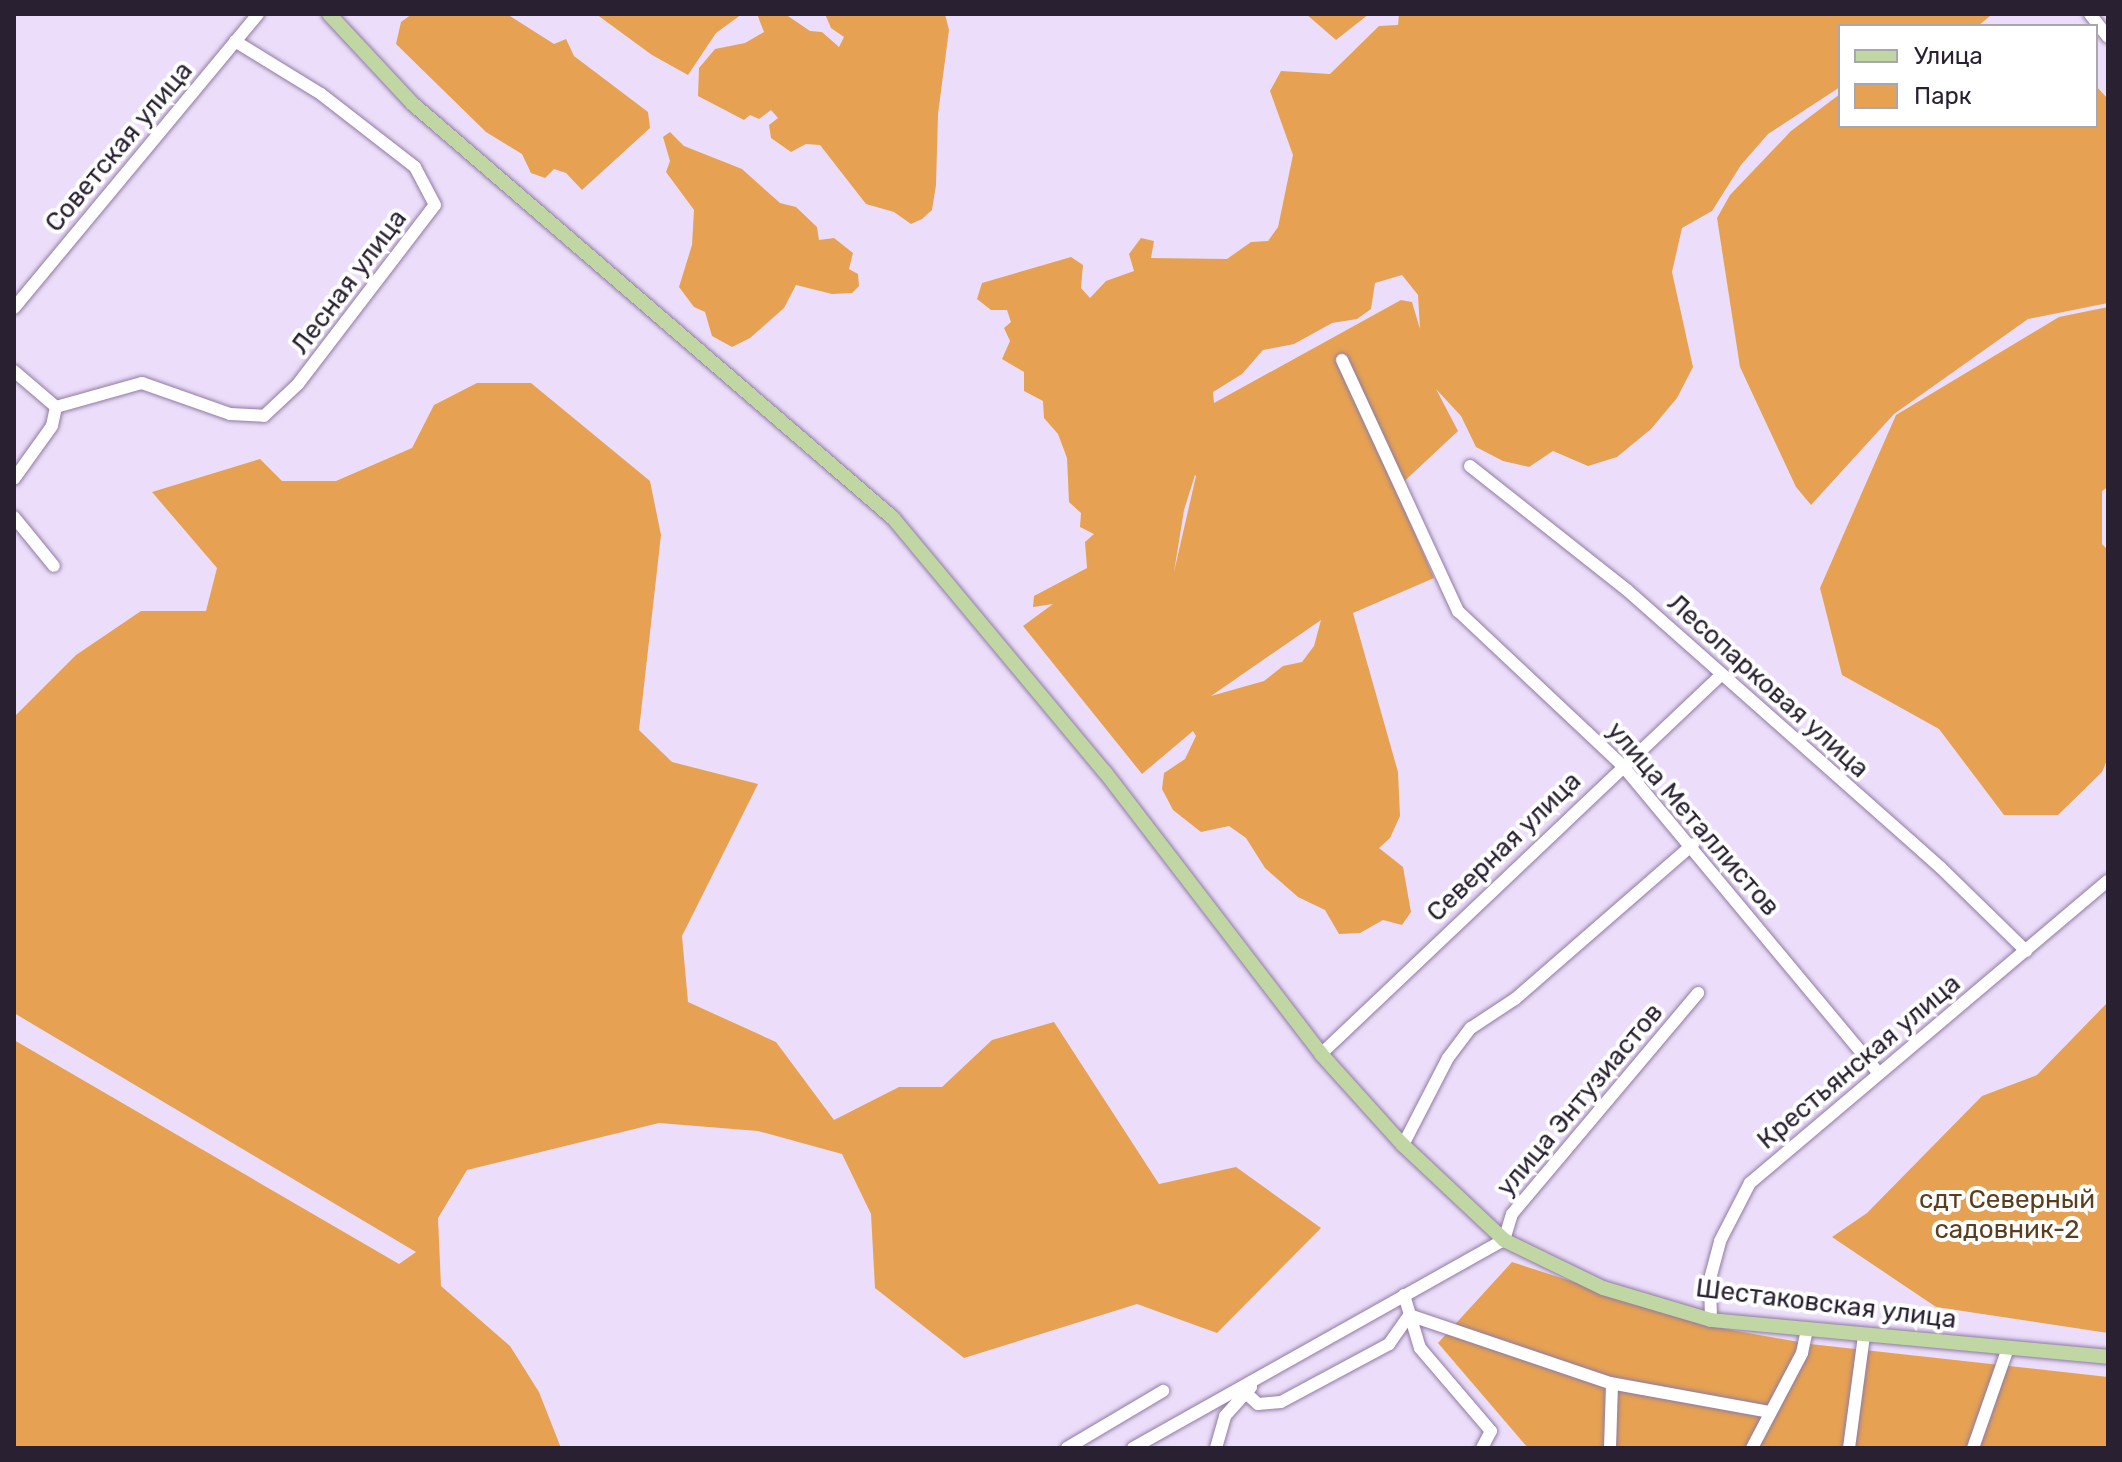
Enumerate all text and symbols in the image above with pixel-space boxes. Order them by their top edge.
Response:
legend [1838,24,2098,128]
text: Улица [1914,42,1983,70]
street label: Советская улица [39,56,199,238]
text: Парк [1914,82,1972,110]
street label: Лесная улица [285,204,413,360]
street label: Лесопарковая улица [1661,587,1875,785]
street label: улица Металлистов [1600,715,1786,923]
street label: Северная улица [1421,766,1587,928]
street label: Крестьянская улица [1751,968,1967,1156]
street label: улица Энтузиастов [1490,997,1670,1203]
park label: сдт Северный садовник-2 [1919,1184,2095,1246]
street label: Шестаковская улица [1694,1273,1958,1335]

